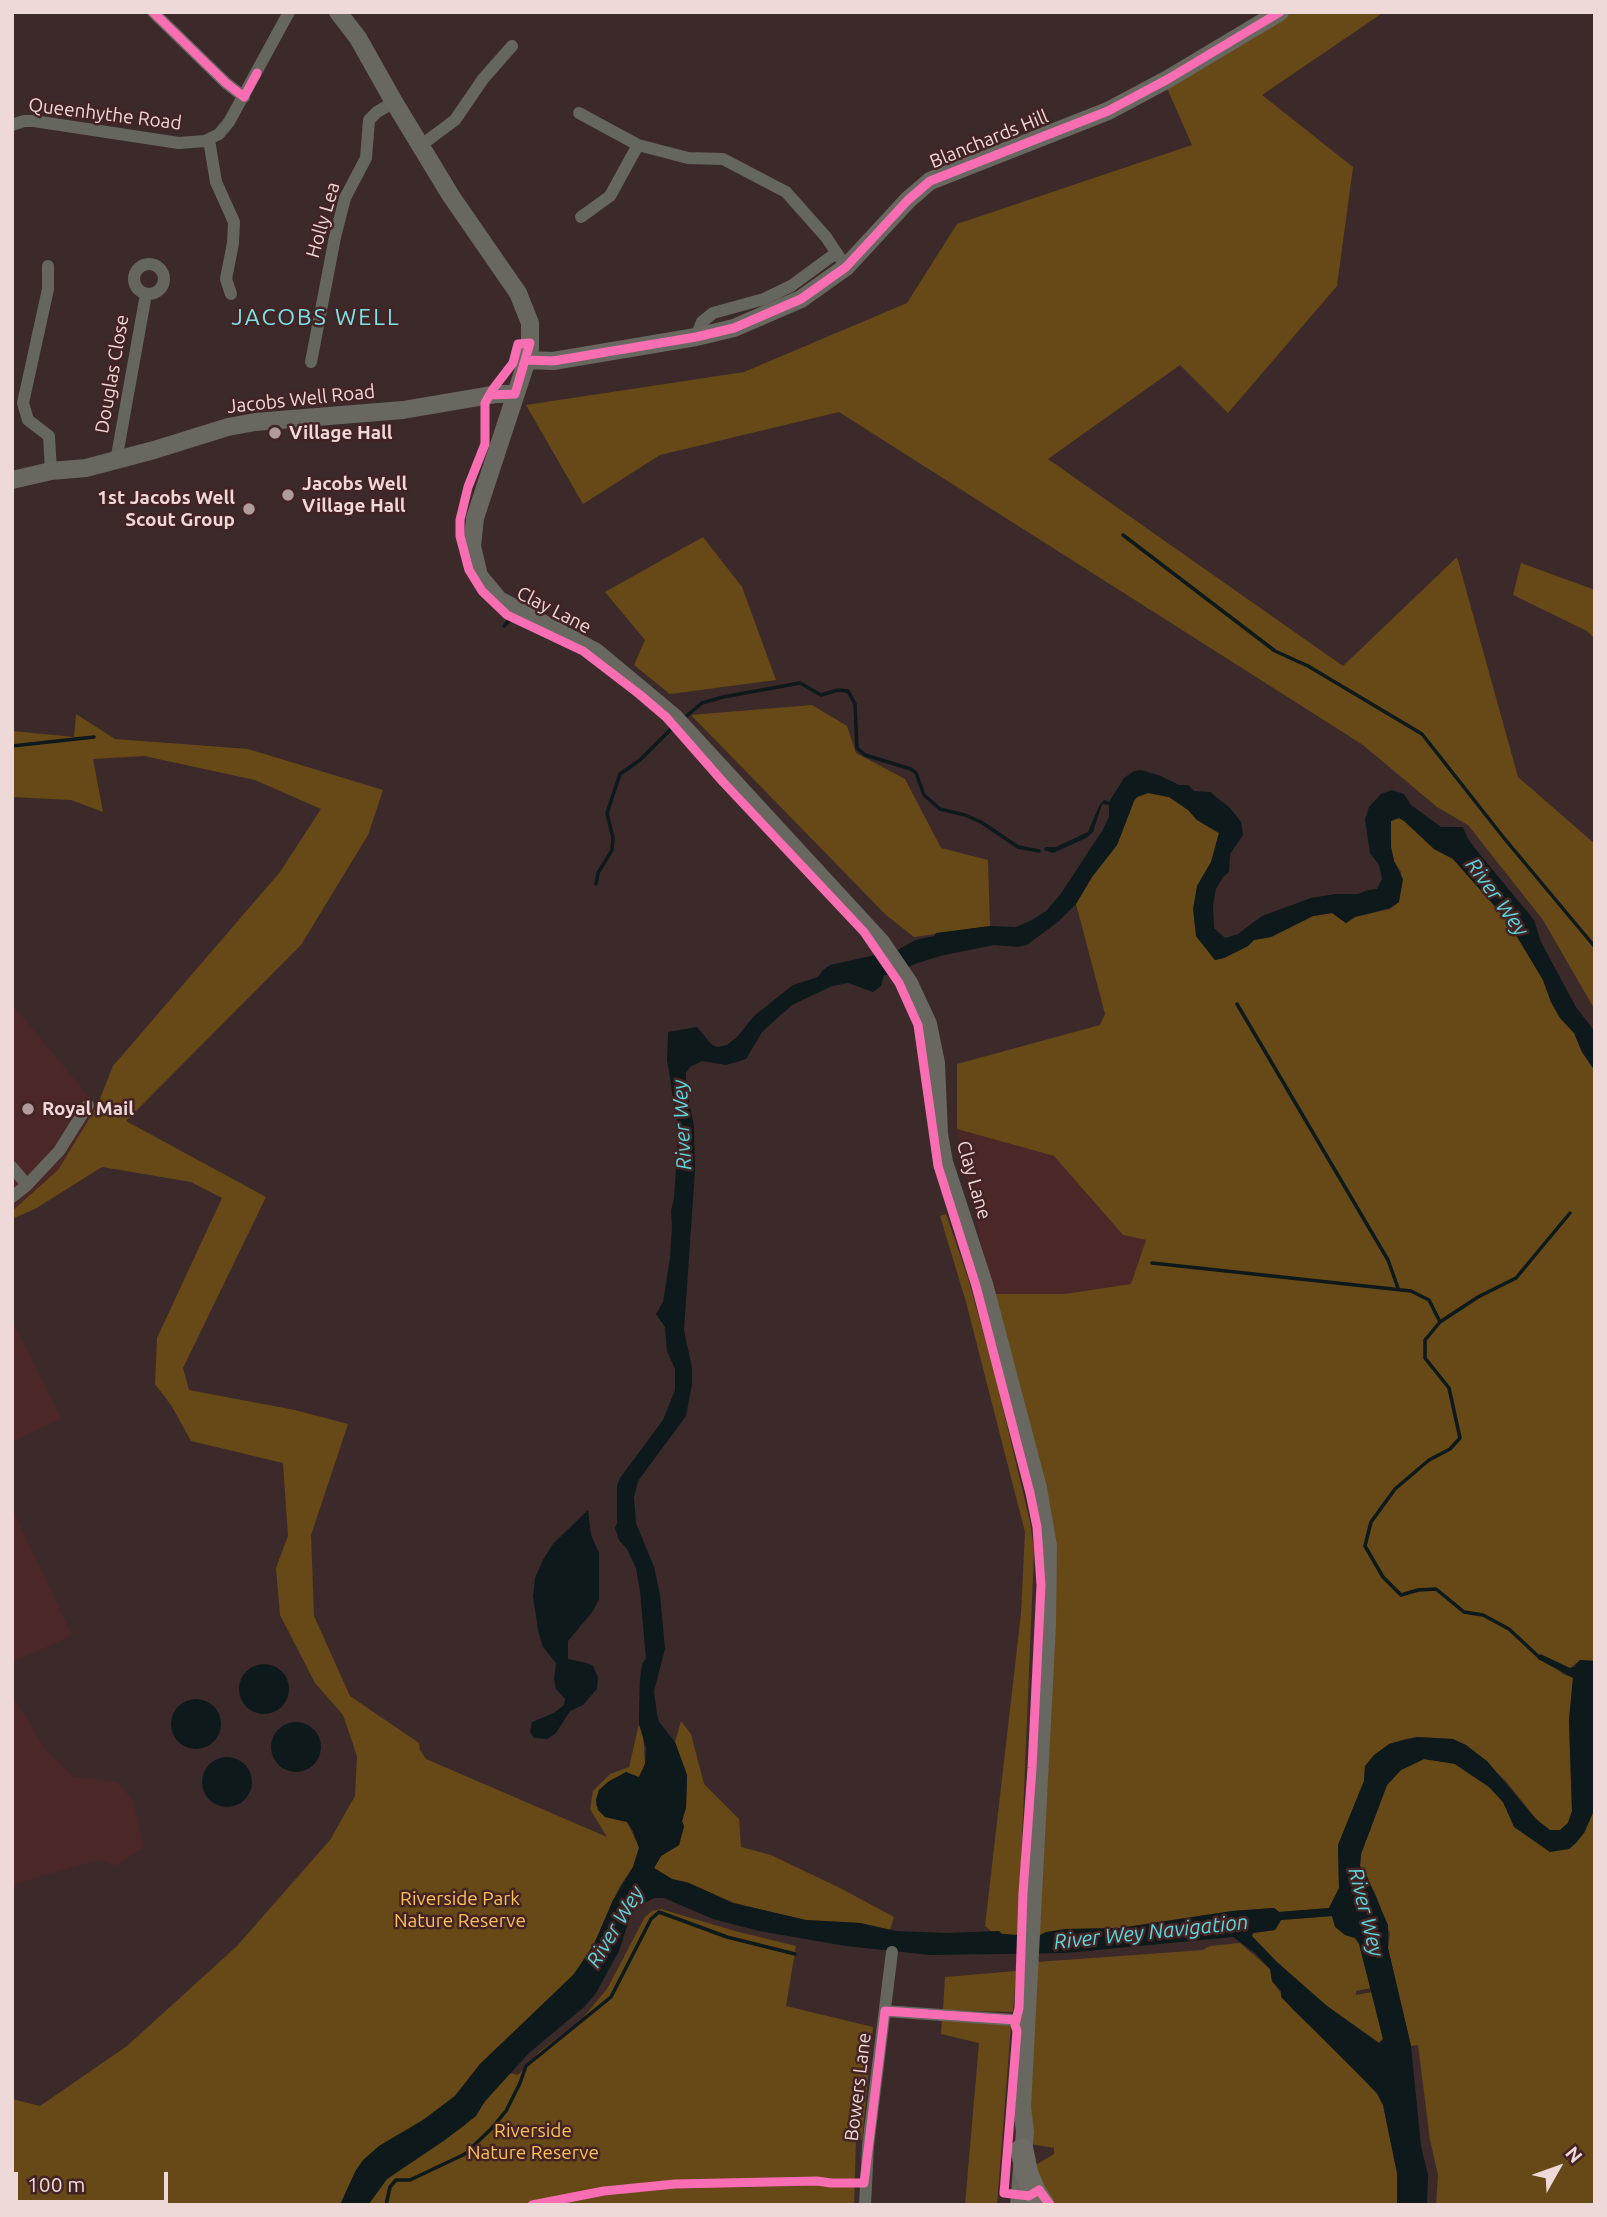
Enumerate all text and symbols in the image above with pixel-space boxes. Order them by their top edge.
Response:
street label: Queenhythe Road [27,93,183,135]
street label: Blanchards Hill [926,105,1052,173]
street label: Holly Lea [301,179,345,261]
district label: JACOBS WELL [233,303,399,331]
street label: Douglas Close [90,313,134,435]
street label: Jacobs Well Road [226,380,376,418]
place label: Village Hall [289,422,393,444]
marker: Village Hall [267,425,283,441]
place label: Jacobs Well Village Hall [302,473,407,517]
place label: 1st Jacobs Well Scout Group [97,487,235,531]
marker: Jacobs Well Village Hall [280,487,296,503]
marker: 1st Jacobs Well Scout Group [241,501,257,517]
street label: Clay Lane [513,582,595,638]
water label: River Wey [1460,853,1534,941]
water label: River Wey [667,1079,697,1171]
place label: Royal Mail [42,1098,134,1120]
marker: Royal Mail [20,1101,36,1117]
street label: Clay Lane [952,1138,996,1222]
water label: River Wey [1343,1865,1389,1959]
water label: River Wey [581,1882,649,1972]
park label: Riverside Park Nature Reserve [394,1888,526,1932]
water label: River Wey Navigation [1052,1909,1250,1955]
street label: Bowers Lane [840,2032,876,2142]
park label: Riverside Nature Reserve [467,2120,599,2164]
north arrow [1523,2133,1593,2203]
text: N [1561,2142,1587,2167]
scale bar [18,2158,172,2202]
text: 100 m [27,2172,85,2196]

